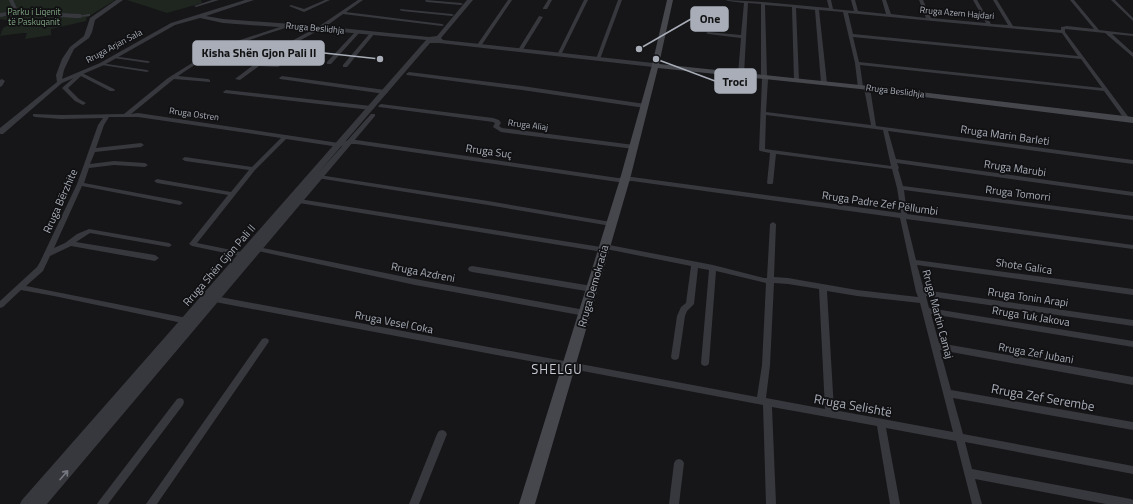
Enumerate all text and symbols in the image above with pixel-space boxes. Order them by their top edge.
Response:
street label: Rruga Azem Hajdari [919,3,995,22]
park label: Parku i Liqenit të Paskuqanit [7,5,62,28]
callout: One [691,7,728,31]
text: One [700,9,720,28]
street label: Rruga Beslidhja [285,18,345,37]
street label: Rruga Arjan Sala [83,25,145,66]
callout: Kisha Shën Gjon Pali II [193,41,324,65]
text: Kisha Shën Gjon Pali II [202,43,316,62]
callout: Troci [715,69,756,93]
text: Troci [723,72,747,91]
street label: Rruga Beslidhja [865,80,926,101]
street label: Rruga Ostren [168,104,220,123]
street label: Rruga Aliaj [507,116,549,133]
street label: Rruga Marin Barleti [959,121,1051,149]
street label: Rruga Suç [465,140,513,162]
street label: Rruga Marubi [983,156,1047,180]
street label: Rruga Bërzhite [39,166,81,236]
street label: Rruga Tomorri [984,181,1052,205]
street label: Rruga Padre Zef Pëllumbi [821,187,939,219]
street label: Rruga Shën Gjon Pali II [179,221,259,309]
street label: Rruga Demokracia [574,242,613,329]
street label: Shote Galica [995,254,1054,278]
street label: Rruga Azdreni [390,258,456,286]
street label: Rruga Martin Camaj [918,268,958,360]
street label: Rruga Tonin Arapi [987,283,1069,311]
street label: Rruga Tuk Jakova [991,302,1072,330]
street label: Rruga Vesel Coka [353,307,435,338]
street label: Rruga Zef Jubani [997,339,1075,367]
district label: SHELGU [531,359,583,379]
street label: Rruga Zef Serembe [990,378,1096,416]
street label: Rruga Selishtë [812,388,894,422]
one-way arrow [60,469,69,480]

